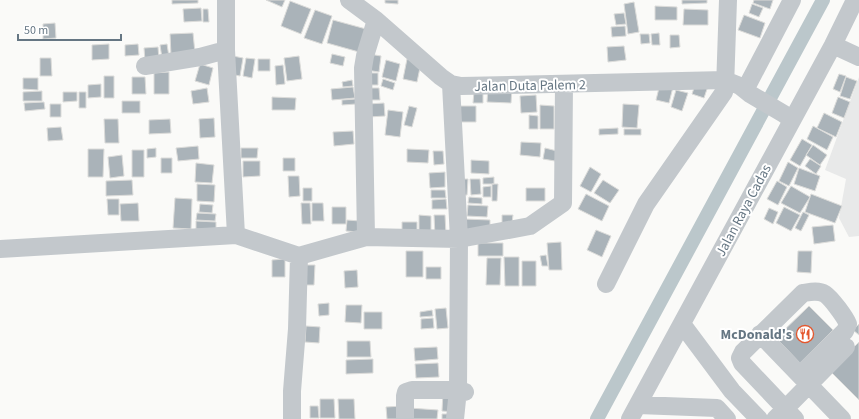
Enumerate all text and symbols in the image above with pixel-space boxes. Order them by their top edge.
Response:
scale bar [18,16,121,42]
text: 50 m [24,22,48,39]
street label: Jalan Duta Palem 2 [474,75,586,97]
street label: Jalan Raya Cadas [711,161,777,260]
restaurant icon: McDonald's [795,324,815,344]
place label: McDonald's [721,325,792,345]

